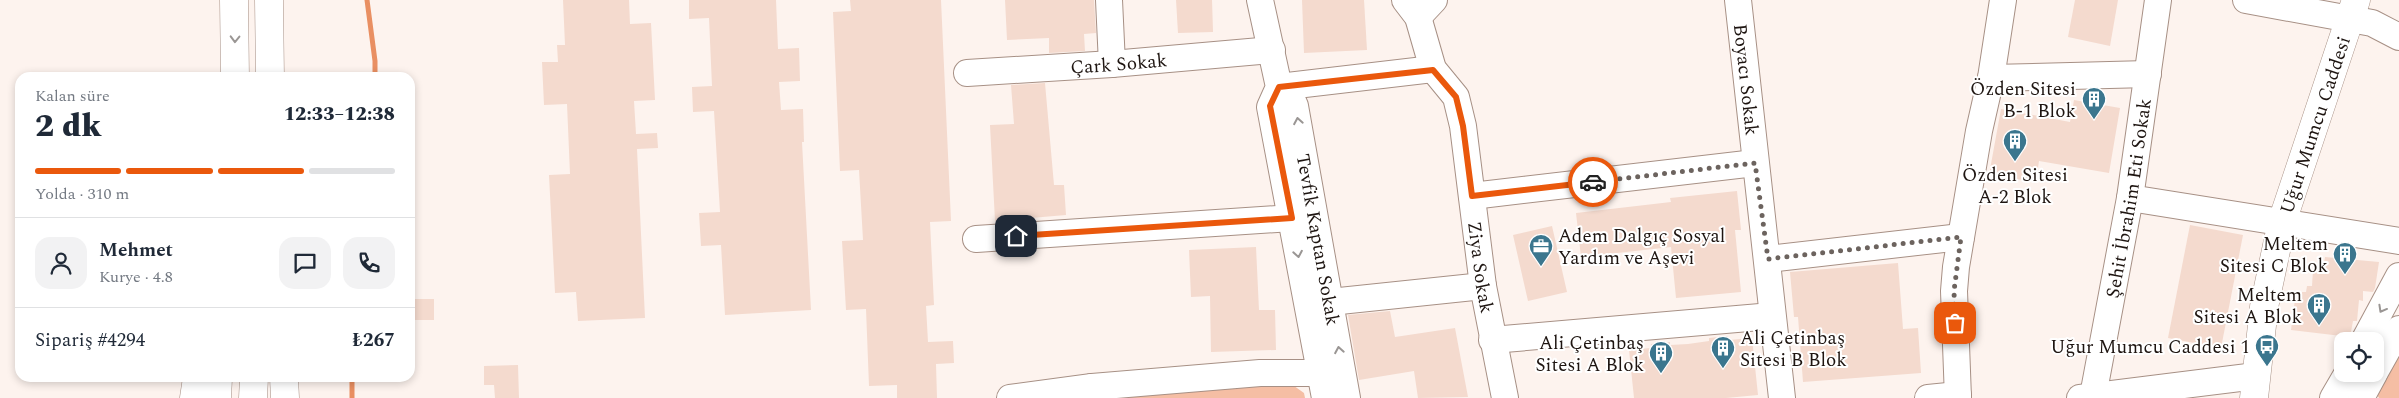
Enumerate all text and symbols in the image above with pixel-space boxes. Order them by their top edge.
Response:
street label: Boyacı Sokak [1725,22,1766,137]
street label: Uğur Mumcu Caddesi [2273,33,2359,218]
one-way arrow [230,35,241,43]
street label: Çark Sokak [1070,46,1169,83]
place label: Özden Sitesi B-1 Blok [1970,75,2076,126]
text: Kalan süre [35,84,110,108]
building icon: Özden Sitesi B-1 Blok [2081,86,2107,120]
street label: Şehit İbrahim Eti Sokak [2099,96,2160,301]
text: 12:33–12:38 [284,100,395,129]
text: 2 dk [35,102,102,151]
one-way arrow [1294,117,1304,125]
building icon: Özden Sitesi A-2 Blok [2002,128,2028,162]
street label: Tevfik Kaptan Sokak [1288,151,1347,328]
courier [1568,157,1618,207]
place label: Özden Sitesi A-2 Blok [1962,161,2068,212]
icon: car [1579,168,1607,196]
text: Yolda · 310 m [35,182,129,206]
pin [995,215,1037,257]
street label: Ziya Sokak [1459,220,1501,316]
icon: home [1002,222,1030,250]
place label: Adem Dalgıç Sosyal Yardım ve Aşevi [1558,222,1725,273]
place label: Meltem Sitesi C Blok [2220,230,2328,281]
office icon: Adem Dalgıç Sosyal Yardım ve Aşevi [1528,233,1554,267]
text: Mehmet [99,236,173,265]
button: person [35,237,87,289]
button: chat [279,237,331,289]
button: phone [343,237,395,289]
building icon: Meltem Sitesi C Blok [2332,241,2358,275]
one-way arrow [1293,249,1303,258]
text: Kurye · 4.8 [99,265,173,289]
place label: Meltem Sitesi A Blok [2193,281,2302,332]
building icon: Meltem Sitesi A Blok [2306,292,2332,326]
pin [1934,302,1976,344]
one-way arrow [2378,303,2388,312]
icon: bag [1941,309,1969,337]
place label: Ali Çetinbaş Sitesi B Blok [1740,324,1847,375]
text: Sipariş #4294 [35,326,145,355]
text: ₺267 [352,326,395,355]
place label: Ali Çetinbaş Sitesi A Blok [1535,329,1644,380]
map controls [2334,332,2384,382]
button: locate [2334,332,2384,382]
place label: Uğur Mumcu Caddesi 1 [2050,333,2250,362]
bus stop icon: Uğur Mumcu Caddesi 1 [2254,333,2280,367]
building icon: Ali Çetinbaş Sitesi B Blok [1710,335,1736,369]
building icon: Ali Çetinbaş Sitesi A Blok [1648,340,1674,374]
one-way arrow [1334,346,1344,354]

